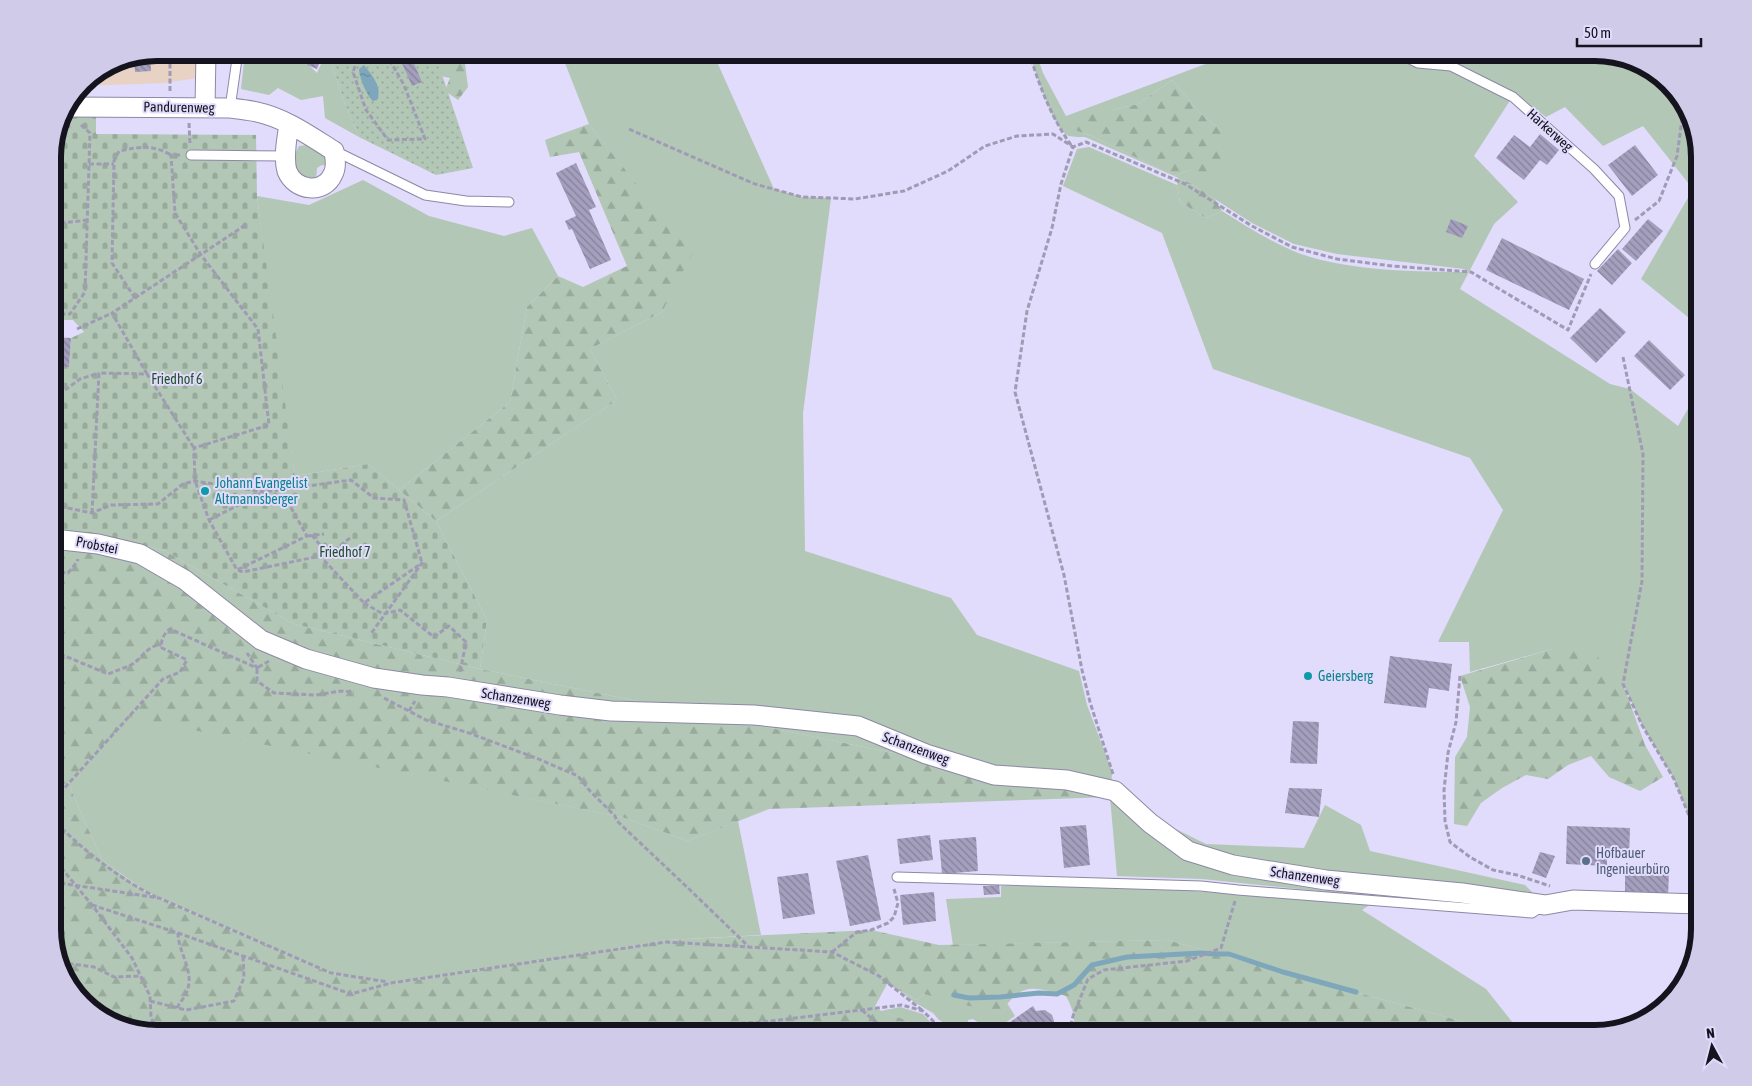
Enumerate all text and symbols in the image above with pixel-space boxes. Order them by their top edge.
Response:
scale bar [1577,15,1701,47]
text: 50 m [1584,24,1611,41]
street label: Pandurenweg [143,98,215,116]
street label: Harkerweg [1524,105,1576,155]
park label: Friedhof 6 [151,371,203,387]
place label: Johann Evangelist Altmannsberger [215,475,308,507]
marker: Johann Evangelist Altmannsberger [199,485,211,497]
street label: Probstei [75,533,119,557]
park label: Friedhof 7 [319,544,371,560]
place label: Geiersberg [1318,668,1373,684]
marker: Geiersberg [1302,670,1314,682]
street label: Schanzenweg [480,685,552,711]
street label: Schanzenweg [880,729,952,767]
place label: Hofbauer Ingenieurbüro [1596,845,1670,877]
marker: Hofbauer Ingenieurbüro [1580,855,1592,867]
street label: Schanzenweg [1269,863,1341,889]
north arrow [1687,1021,1737,1071]
text: N [1705,1025,1715,1042]

